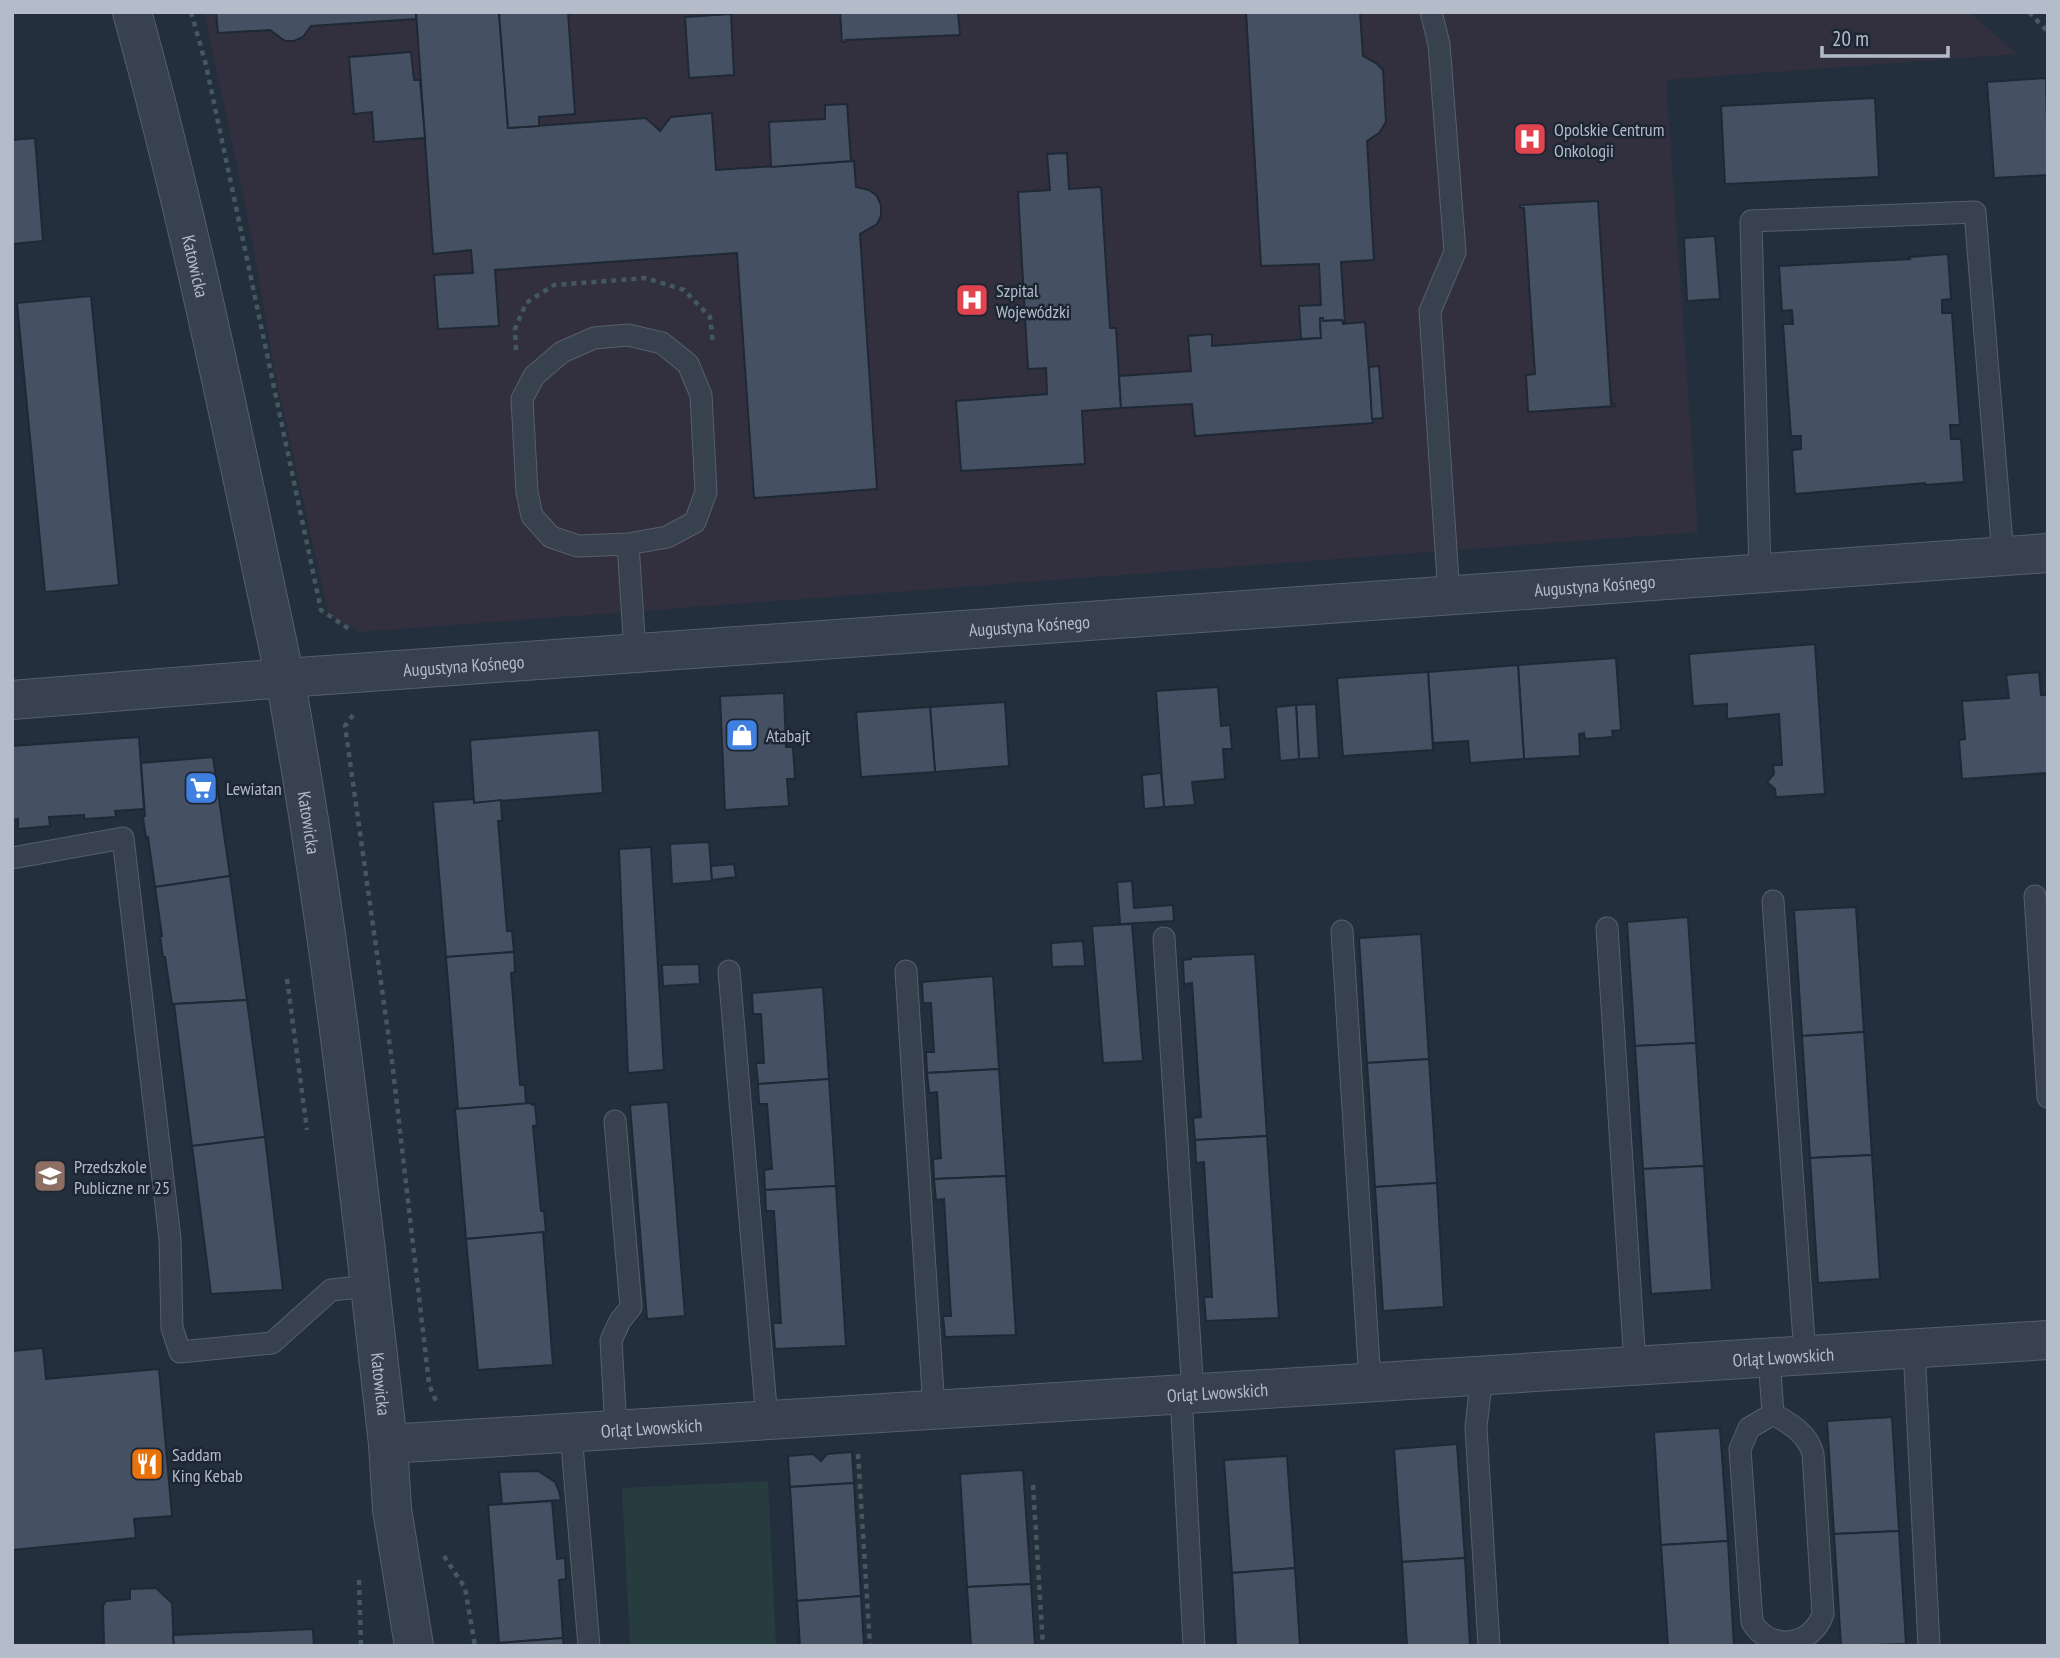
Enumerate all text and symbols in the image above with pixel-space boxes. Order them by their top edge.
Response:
scale bar [1822,14,1948,58]
text: 20 m [1832,25,1869,52]
place label: Opolskie Centrum Onkologii [1554,118,1664,162]
hospital icon: Opolskie Centrum Onkologii [1511,120,1549,158]
street label: Katowicka [177,233,214,299]
place label: Szpital Wojewódzki [996,279,1070,323]
hospital icon: Szpital Wojewódzki [953,281,991,319]
street label: Augustyna Kośnego [1533,569,1656,601]
street label: Augustyna Kośnego [968,609,1091,641]
street label: Augustyna Kośnego [402,650,525,681]
shop icon: Atabajt [723,716,761,754]
place label: Atabajt [766,724,810,747]
supermarket icon: Lewiatan [182,769,220,807]
place label: Lewiatan [226,777,282,800]
street label: Katowicka [293,789,326,856]
place label: Przedszkole Publiczne nr 25 [74,1155,170,1199]
school or university icon: Przedszkole Publiczne nr 25 [31,1157,69,1195]
street label: Orląt Lwowskich [1732,1342,1835,1371]
street label: Katowicka [366,1351,396,1417]
street label: Orląt Lwowskich [1166,1377,1269,1407]
street label: Orląt Lwowskich [600,1413,703,1442]
place label: Saddam King Kebab [172,1443,243,1487]
restaurant icon: Saddam King Kebab [128,1445,166,1483]

